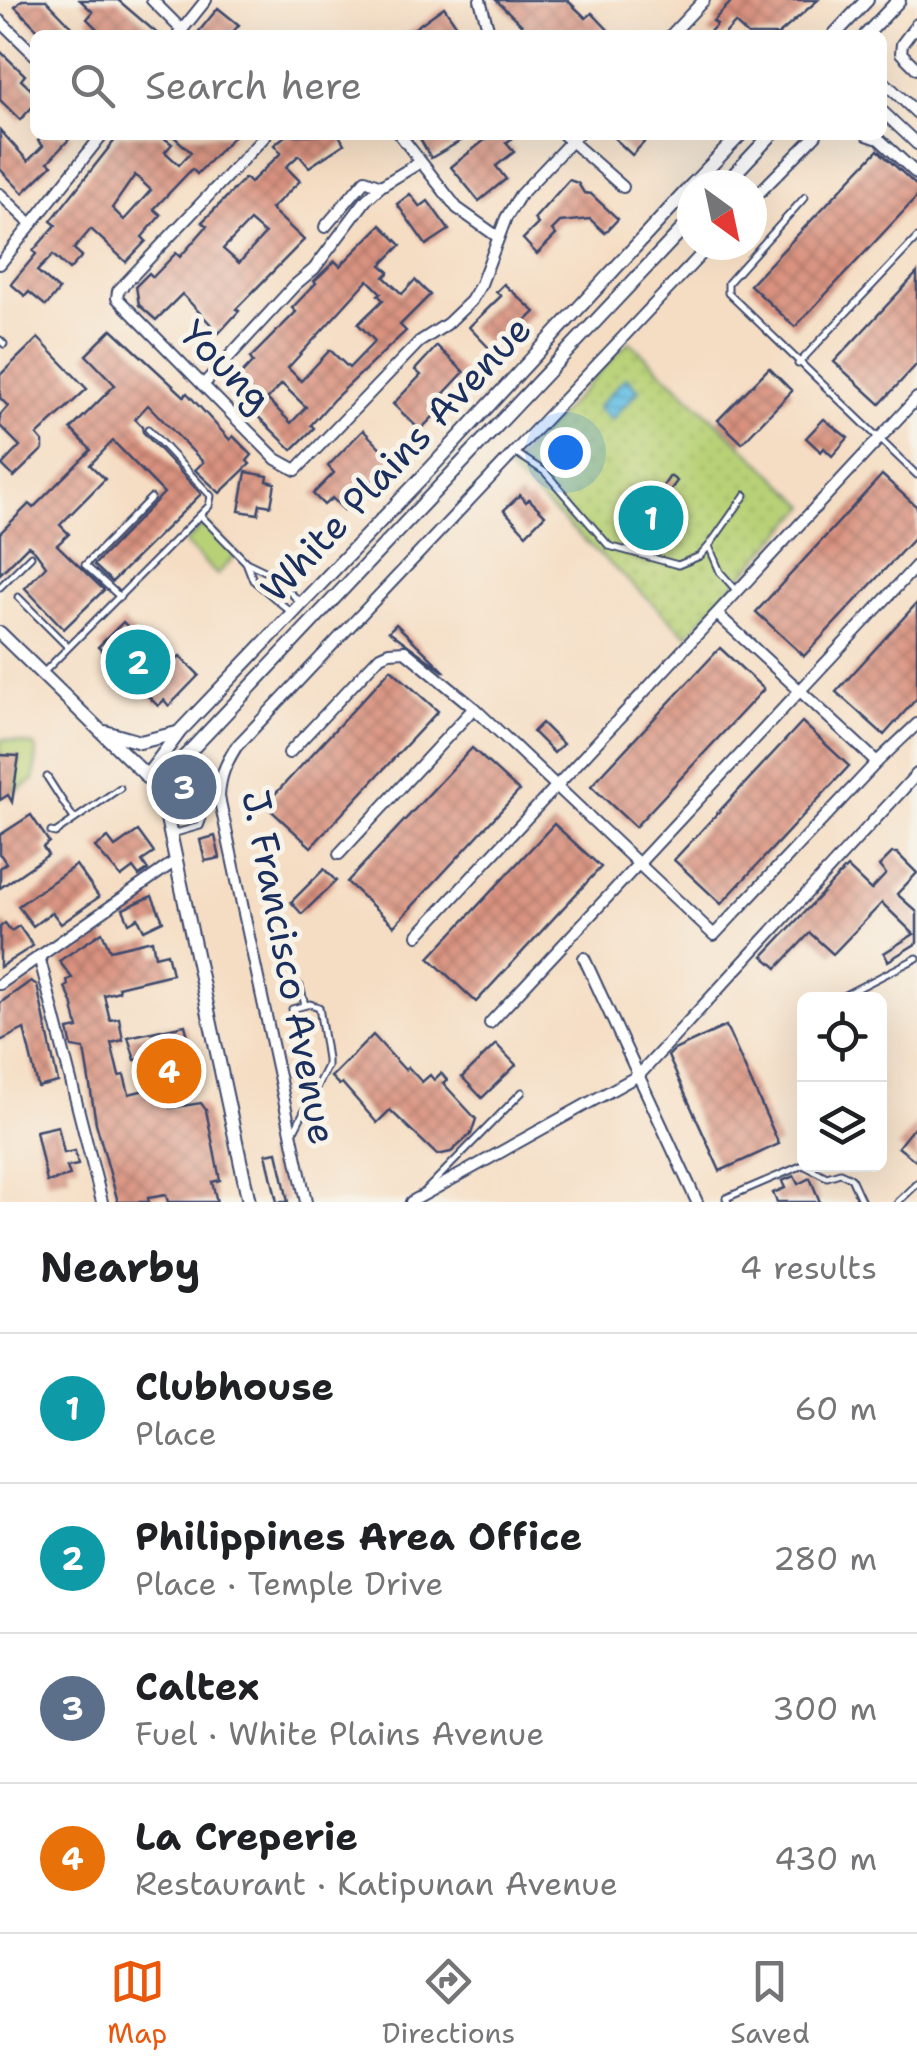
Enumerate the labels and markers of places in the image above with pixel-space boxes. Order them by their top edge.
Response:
pin: 1 [618,480,684,556]
pin: 2 [106,624,170,700]
pin: 3 [152,750,216,824]
pin: 4 [136,1034,202,1108]

